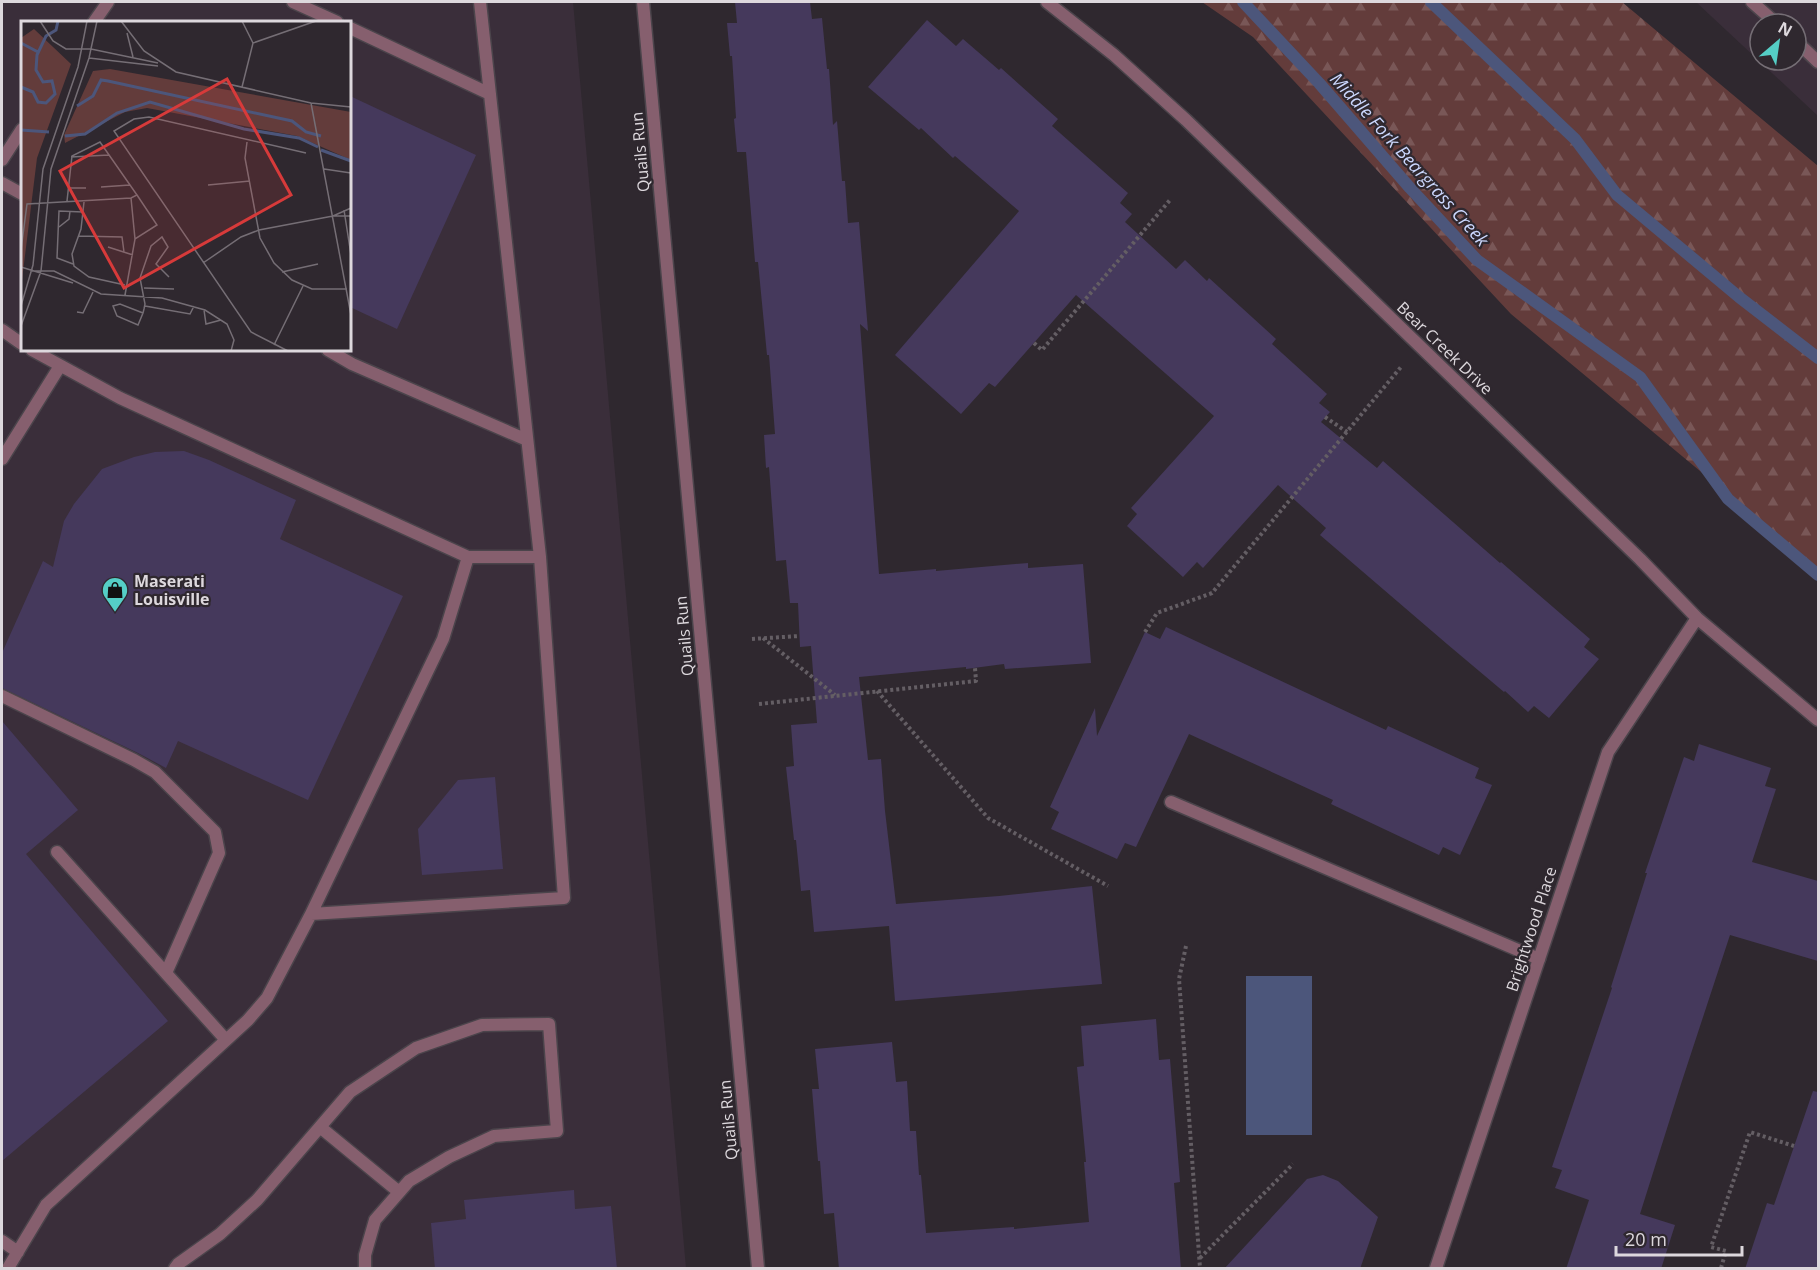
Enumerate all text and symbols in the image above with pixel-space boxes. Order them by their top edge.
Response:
north arrow [1748,12,1808,72]
text: N [1774,16,1796,42]
inset map [21,21,351,351]
water label: Middle Fork Beargrass Creek [1325,67,1495,252]
street label: Quails Run [626,111,654,193]
street label: Bear Creek Drive [1392,297,1498,399]
place label: Maserati Louisville [134,570,210,610]
shop icon: Maserati Louisville [100,575,130,613]
street label: Quails Run [670,595,698,677]
street label: Brightwood Place [1500,864,1562,994]
street label: Quails Run [714,1079,742,1161]
scale bar [1616,1219,1742,1257]
text: 20 m [1625,1227,1667,1251]

